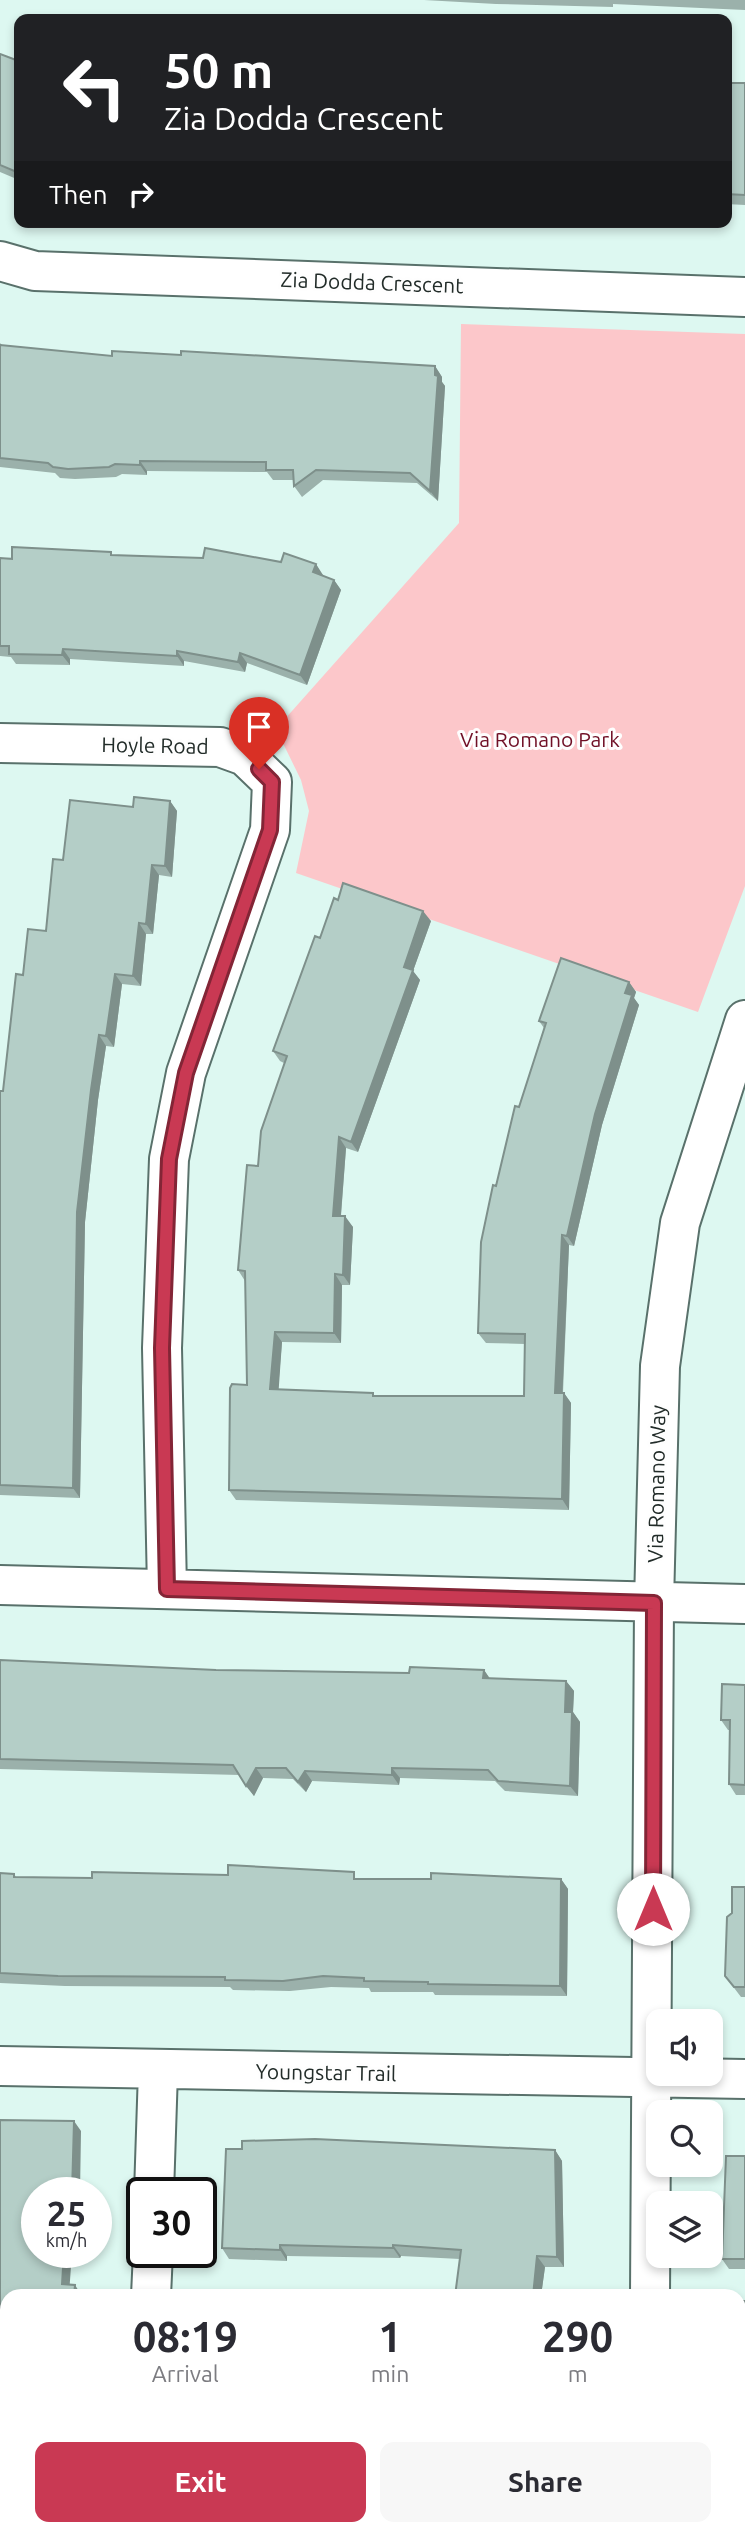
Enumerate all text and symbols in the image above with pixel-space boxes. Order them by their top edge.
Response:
icon: left [49,42,140,133]
text: 50 m [164,42,273,97]
text: Zia Dodda Crescent [164,100,443,136]
icon: right [122,175,160,213]
text: Then [49,180,108,209]
street label: Zia Dodda Crescent [280,267,464,297]
pin [229,697,289,769]
icon: arrive [240,708,278,746]
park label: Via Romano Park [460,727,620,751]
street label: Hoyle Road [101,732,209,758]
street label: Via Romano Way [643,1405,669,1563]
position arrow [616,1872,690,1946]
map controls [646,2009,723,2268]
button: sound [646,2009,723,2086]
street label: Youngstar Trail [255,2059,397,2085]
button: search [646,2100,723,2177]
speed limit sign: 30 [126,2177,217,2268]
button: layers [646,2191,723,2268]
text: 25 [47,2193,86,2233]
text: km/h [46,2230,87,2250]
text: 08:19 [133,2313,238,2360]
text: 1 [378,2313,402,2360]
text: 290 [542,2313,613,2360]
text: Arrival [152,2361,219,2386]
text: min [371,2361,409,2386]
text: m [568,2361,588,2386]
button: Exit [35,2442,366,2522]
button: Share [380,2442,711,2522]

